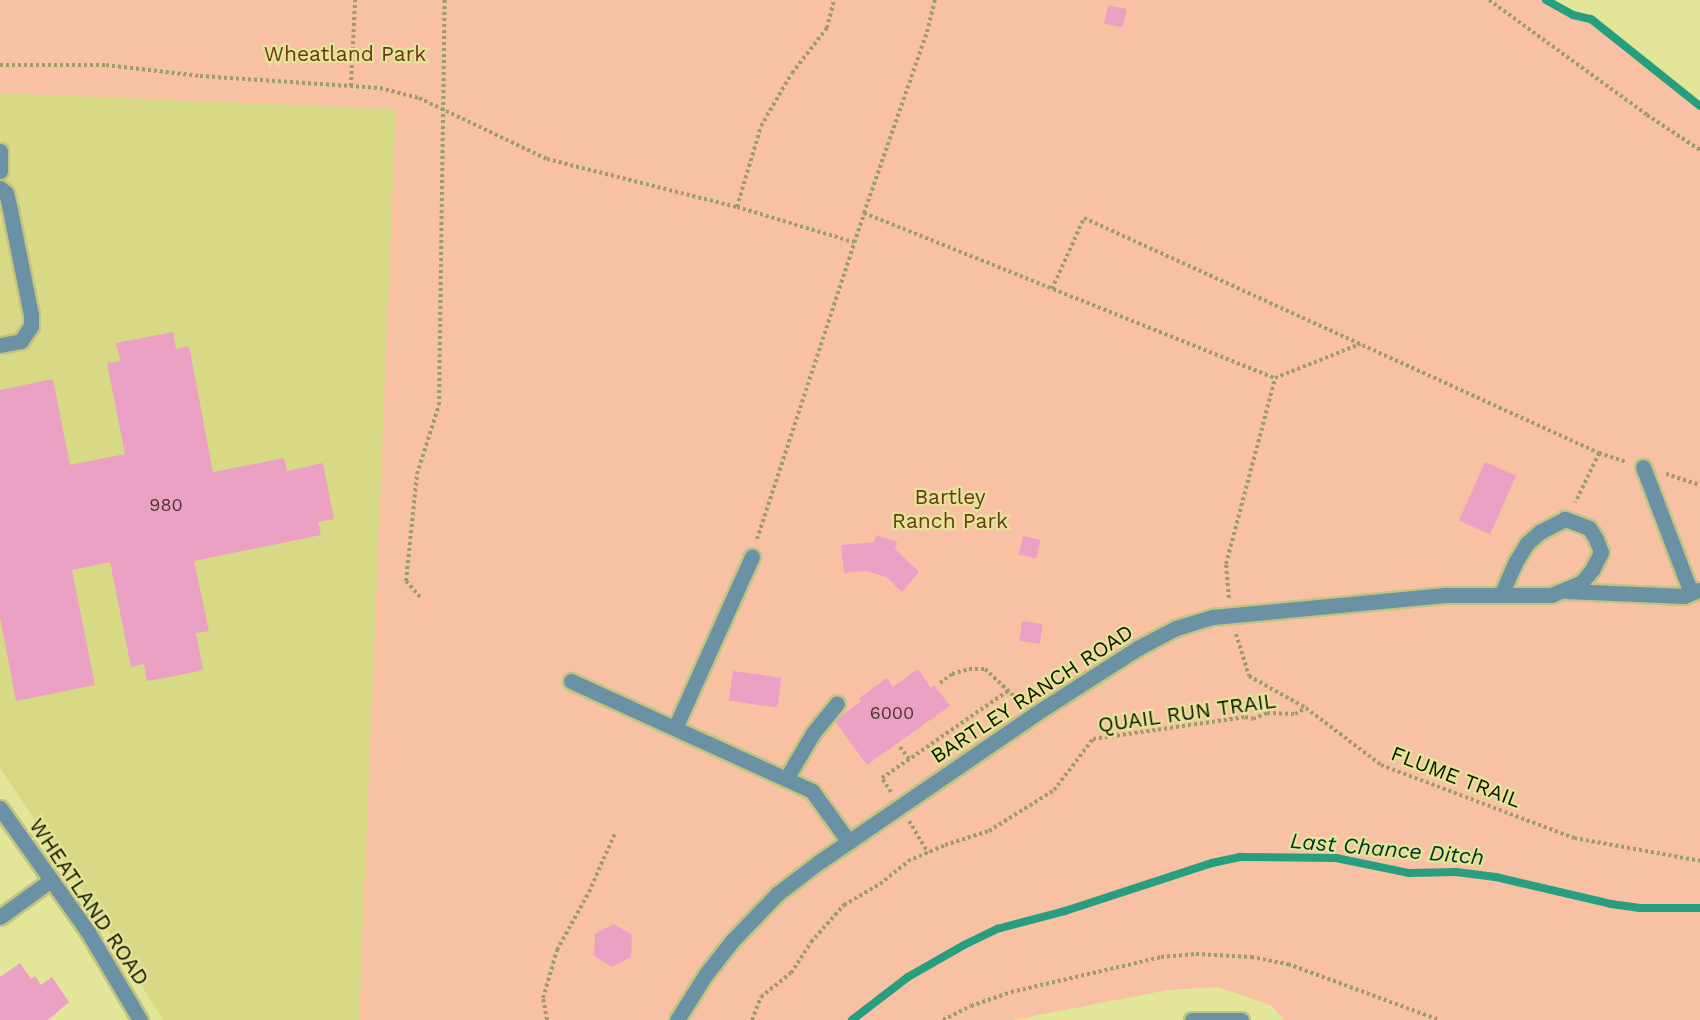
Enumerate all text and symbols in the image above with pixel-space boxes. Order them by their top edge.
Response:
park label: Wheatland Park [264,41,426,67]
park label: Bartley Ranch Park [892,484,1008,534]
house number: 980 [149,494,183,516]
street label: BARTLEY RANCH ROAD [926,619,1138,769]
street label: QUAIL RUN TRAIL [1096,688,1278,738]
house number: 6000 [870,702,914,724]
street label: FLUME TRAIL [1387,741,1525,813]
street label: WHEATLAND ROAD [24,814,154,990]
water label: Last Chance Ditch [1289,827,1485,871]

